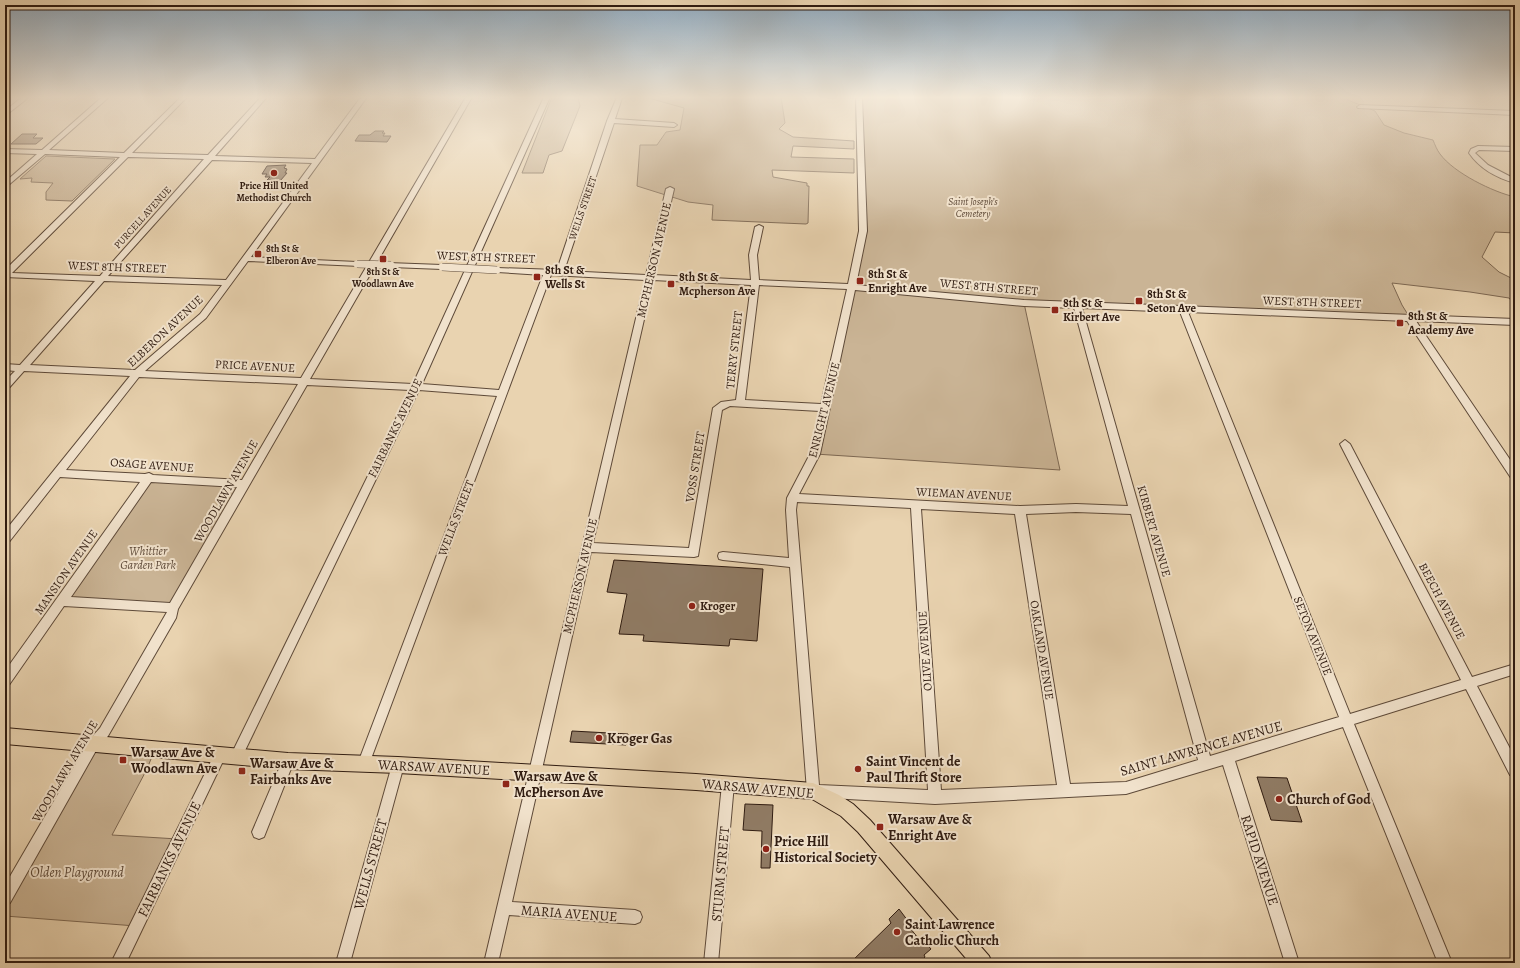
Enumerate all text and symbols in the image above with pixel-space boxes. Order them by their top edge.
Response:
marker: Price Hill United Methodist Church [269,168,279,178]
street label: WELLS STREET [565,174,600,243]
place label: Price Hill United Methodist Church [236,179,312,204]
street label: PURCELL AVENUE [111,183,174,251]
park label: Saint Joseph’s Cemetery [948,195,998,220]
street label: MCPHERSON AVENUE [633,201,675,319]
place label: 8th St & Elberon Ave [266,242,316,267]
street label: WEST 8TH STREET [436,247,536,267]
marker: 8th St & Elberon Ave [253,249,263,259]
marker: 8th St & Woodlawn Ave [378,254,388,264]
street label: WEST 8TH STREET [67,257,167,277]
place label: 8th St & Wells St [544,262,585,292]
place label: 8th St & Woodlawn Ave [351,265,414,290]
place label: 8th St & Enright Ave [868,266,927,296]
place label: 8th St & Mcpherson Ave [679,269,756,299]
marker: 8th St & Wells St [532,272,542,282]
street label: WEST 8TH STREET [938,275,1039,299]
marker: 8th St & Enright Ave [855,276,865,286]
marker: 8th St & Mcpherson Ave [666,279,676,289]
place label: 8th St & Seton Ave [1147,286,1196,316]
street label: ELBERON AVENUE [124,292,206,370]
street label: WEST 8TH STREET [1262,292,1362,312]
place label: 8th St & Kirbert Ave [1063,295,1121,325]
marker: 8th St & Seton Ave [1134,296,1144,306]
marker: 8th St & Kirbert Ave [1050,305,1060,315]
place label: 8th St & Academy Ave [1407,308,1474,338]
street label: TERRY STREET [722,310,746,390]
marker: 8th St & Academy Ave [1395,318,1405,328]
street label: PRICE AVENUE [215,356,295,376]
street label: ENRIGHT AVENUE [804,361,844,459]
street label: FAIRBANKS AVENUE [364,376,426,480]
street label: VOSS STREET [681,430,709,504]
street label: WOODLAWN AVENUE [190,437,262,546]
street label: OSAGE AVENUE [110,454,194,476]
street label: WELLS STREET [434,477,478,559]
street label: WIEMAN AVENUE [915,483,1012,504]
street label: KIRBERT AVENUE [1133,483,1175,579]
street label: MCPHERSON AVENUE [559,517,601,635]
street label: MANSION AVENUE [31,526,101,618]
park label: Whittier Garden Park [120,543,176,573]
street label: BEECH AVENUE [1415,560,1469,642]
street label: SETON AVENUE [1290,594,1336,678]
place label: Kroger [700,598,735,614]
street label: OAKLAND AVENUE [1026,599,1058,701]
marker: Kroger [687,601,697,611]
street label: OLIVE AVENUE [914,611,936,691]
street label: SAINT LAWRENCE AVENUE [1118,716,1284,781]
street label: WOODLAWN AVENUE [28,717,102,826]
place label: Kroger Gas [607,729,672,748]
marker: Kroger Gas [594,733,604,743]
place label: Warsaw Ave & Woodlawn Ave [130,743,218,778]
place label: Saint Vincent de Paul Thrift Store [866,752,962,787]
place label: Warsaw Ave & Fairbanks Ave [249,754,335,789]
marker: Warsaw Ave & Woodlawn Ave [118,755,128,765]
street label: WARSAW AVENUE [376,755,491,780]
marker: Saint Vincent de Paul Thrift Store [853,764,863,774]
marker: Warsaw Ave & Fairbanks Ave [237,766,247,776]
place label: Warsaw Ave & McPherson Ave [513,767,604,802]
street label: WARSAW AVENUE [700,774,815,803]
marker: Warsaw Ave & McPherson Ave [501,779,511,789]
place label: Church of God [1287,790,1371,809]
marker: Church of God [1274,794,1284,804]
street label: FAIRBANKS AVENUE [133,798,206,920]
place label: Warsaw Ave & Enright Ave [887,810,973,845]
street label: RAPID AVENUE [1236,812,1283,908]
street label: WELLS STREET [349,816,392,913]
marker: Warsaw Ave & Enright Ave [875,822,885,832]
street label: STURM STREET [707,825,734,922]
place label: Price Hill Historical Society [774,832,877,867]
marker: Price Hill Historical Society [761,844,771,854]
park label: Olden Playground [30,863,124,882]
street label: MARIA AVENUE [520,901,618,926]
place label: Saint Lawrence Catholic Church [905,915,1000,950]
marker: Saint Lawrence Catholic Church [892,927,902,937]

